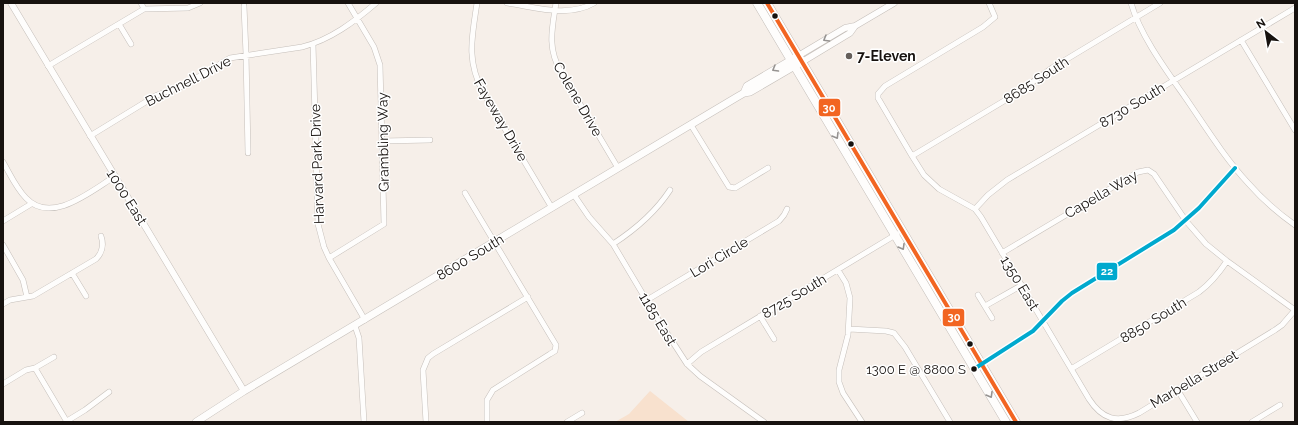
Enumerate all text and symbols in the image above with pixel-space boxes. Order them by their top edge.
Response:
unlabelled marker [770,11,780,21]
north arrow [1246,12,1286,52]
text: N [1254,16,1268,32]
one-way arrow [823,35,830,42]
place label: 7-Eleven [857,48,916,64]
marker: 7-Eleven [844,51,854,61]
street label: Buchnell Drive [142,53,234,109]
street label: 8685 South [1001,53,1071,107]
street label: Colene Drive [550,59,606,139]
one-way arrow [772,65,779,72]
street label: Fayeway Drive [471,76,531,164]
street label: 8730 South [1096,79,1168,131]
street label: Grambling Way [374,92,392,192]
line badge: 30 [818,98,841,117]
text: 30 [823,102,836,115]
street label: Harvard Park Drive [307,104,327,224]
one-way arrow [831,132,838,139]
unlabelled marker [846,139,856,149]
street label: 1000 East [104,166,151,228]
street label: Capella Way [1062,167,1141,221]
street label: 8600 South [434,231,506,283]
street label: Lori Circle [687,233,751,281]
one-way arrow [898,243,905,250]
street label: 1350 East [997,253,1043,313]
line badge: 22 [1096,262,1118,281]
text: 22 [1101,265,1113,278]
street label: 8725 South [759,271,829,321]
street label: 1185 East [636,290,680,349]
street label: 8850 South [1117,294,1189,346]
line badge: 30 [942,308,965,327]
text: 30 [948,311,961,324]
unlabelled marker [965,339,975,349]
street label: Marbella Street [1147,346,1241,411]
place label: 1300 E @ 8800 S [866,362,966,377]
marker: 1300 E @ 8800 S [969,364,979,374]
one-way arrow [985,391,992,398]

